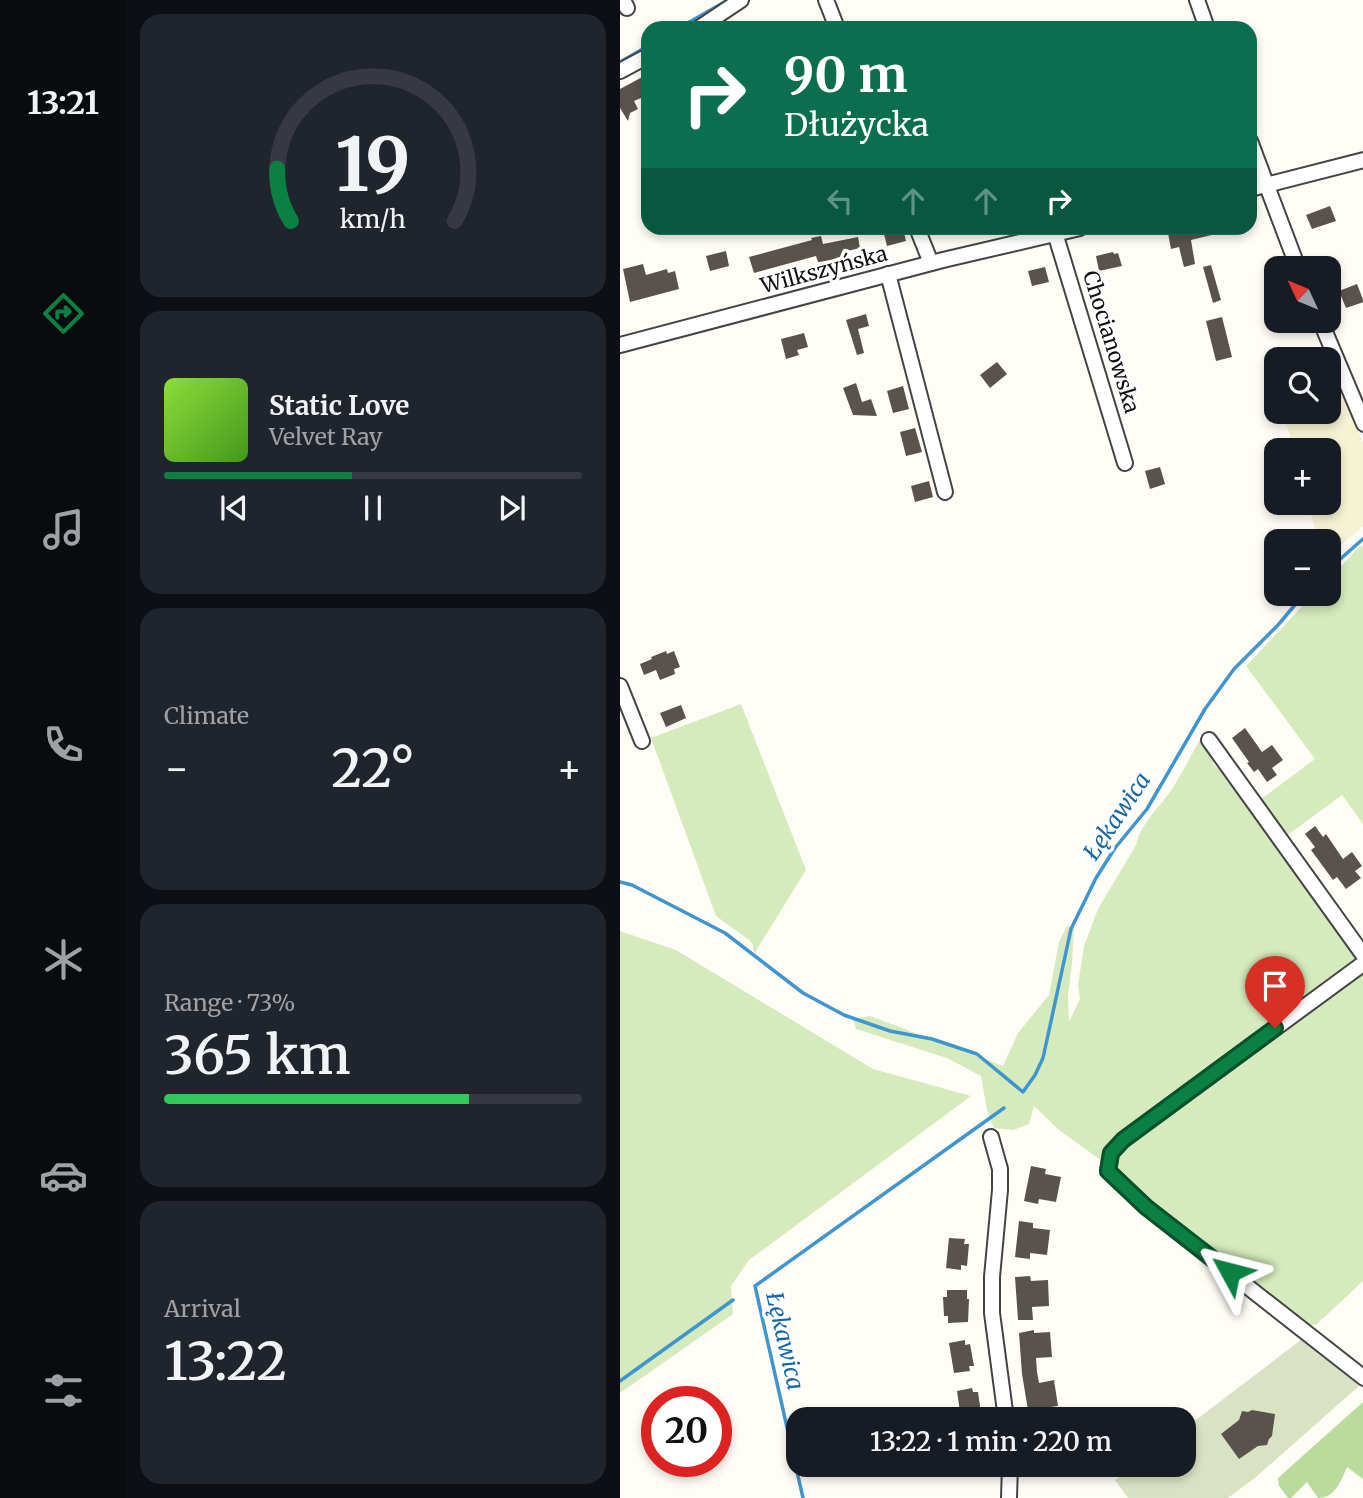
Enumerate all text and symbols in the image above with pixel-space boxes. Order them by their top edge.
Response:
text: 90 m [784,44,908,105]
icon: right [669,49,760,140]
text: 13:21 [27,83,99,123]
text: Dłużycka [784,105,929,145]
text: 19 [335,120,411,212]
icon: left [821,182,859,220]
icon: ahead [894,182,932,220]
icon: ahead [967,182,1005,220]
icon: right [1040,182,1078,220]
text: km/h [340,203,406,235]
street label: Wilkszyńska [757,240,890,300]
north arrow [1264,256,1341,332]
map controls [1264,256,1341,606]
street label: Chocianowska [1077,267,1146,416]
icon: directions [39,289,88,338]
button: search [1264,347,1341,424]
text: Static Love [269,389,409,422]
text: Velvet Ray [269,422,382,451]
button: + [1264,438,1341,515]
icon: previous [215,489,253,527]
icon: pause [354,489,392,527]
icon: next [493,489,531,527]
icon: music [39,505,88,554]
button: − [1264,529,1341,606]
text: Climate [164,701,249,730]
icon: phone [39,720,88,769]
text: 22° [331,736,415,801]
text: − [164,745,189,792]
text: + [557,745,582,792]
water label: Łękawica [1077,766,1156,865]
icon: climate [39,935,88,984]
pin [1245,956,1305,1028]
icon: arrive [1256,967,1294,1005]
text: Range · 73% [164,988,295,1017]
text: 365 km [164,1023,351,1088]
icon: car [39,1151,88,1200]
position arrow [1193,1235,1267,1309]
water label: Łękawica [760,1289,811,1393]
text: Arrival [164,1294,241,1323]
text: 13:22 [164,1329,287,1394]
icon: filters [39,1366,88,1415]
speed limit sign: 20 [641,1386,732,1477]
text: 13:22 · 1 min · 220 m [870,1425,1112,1458]

